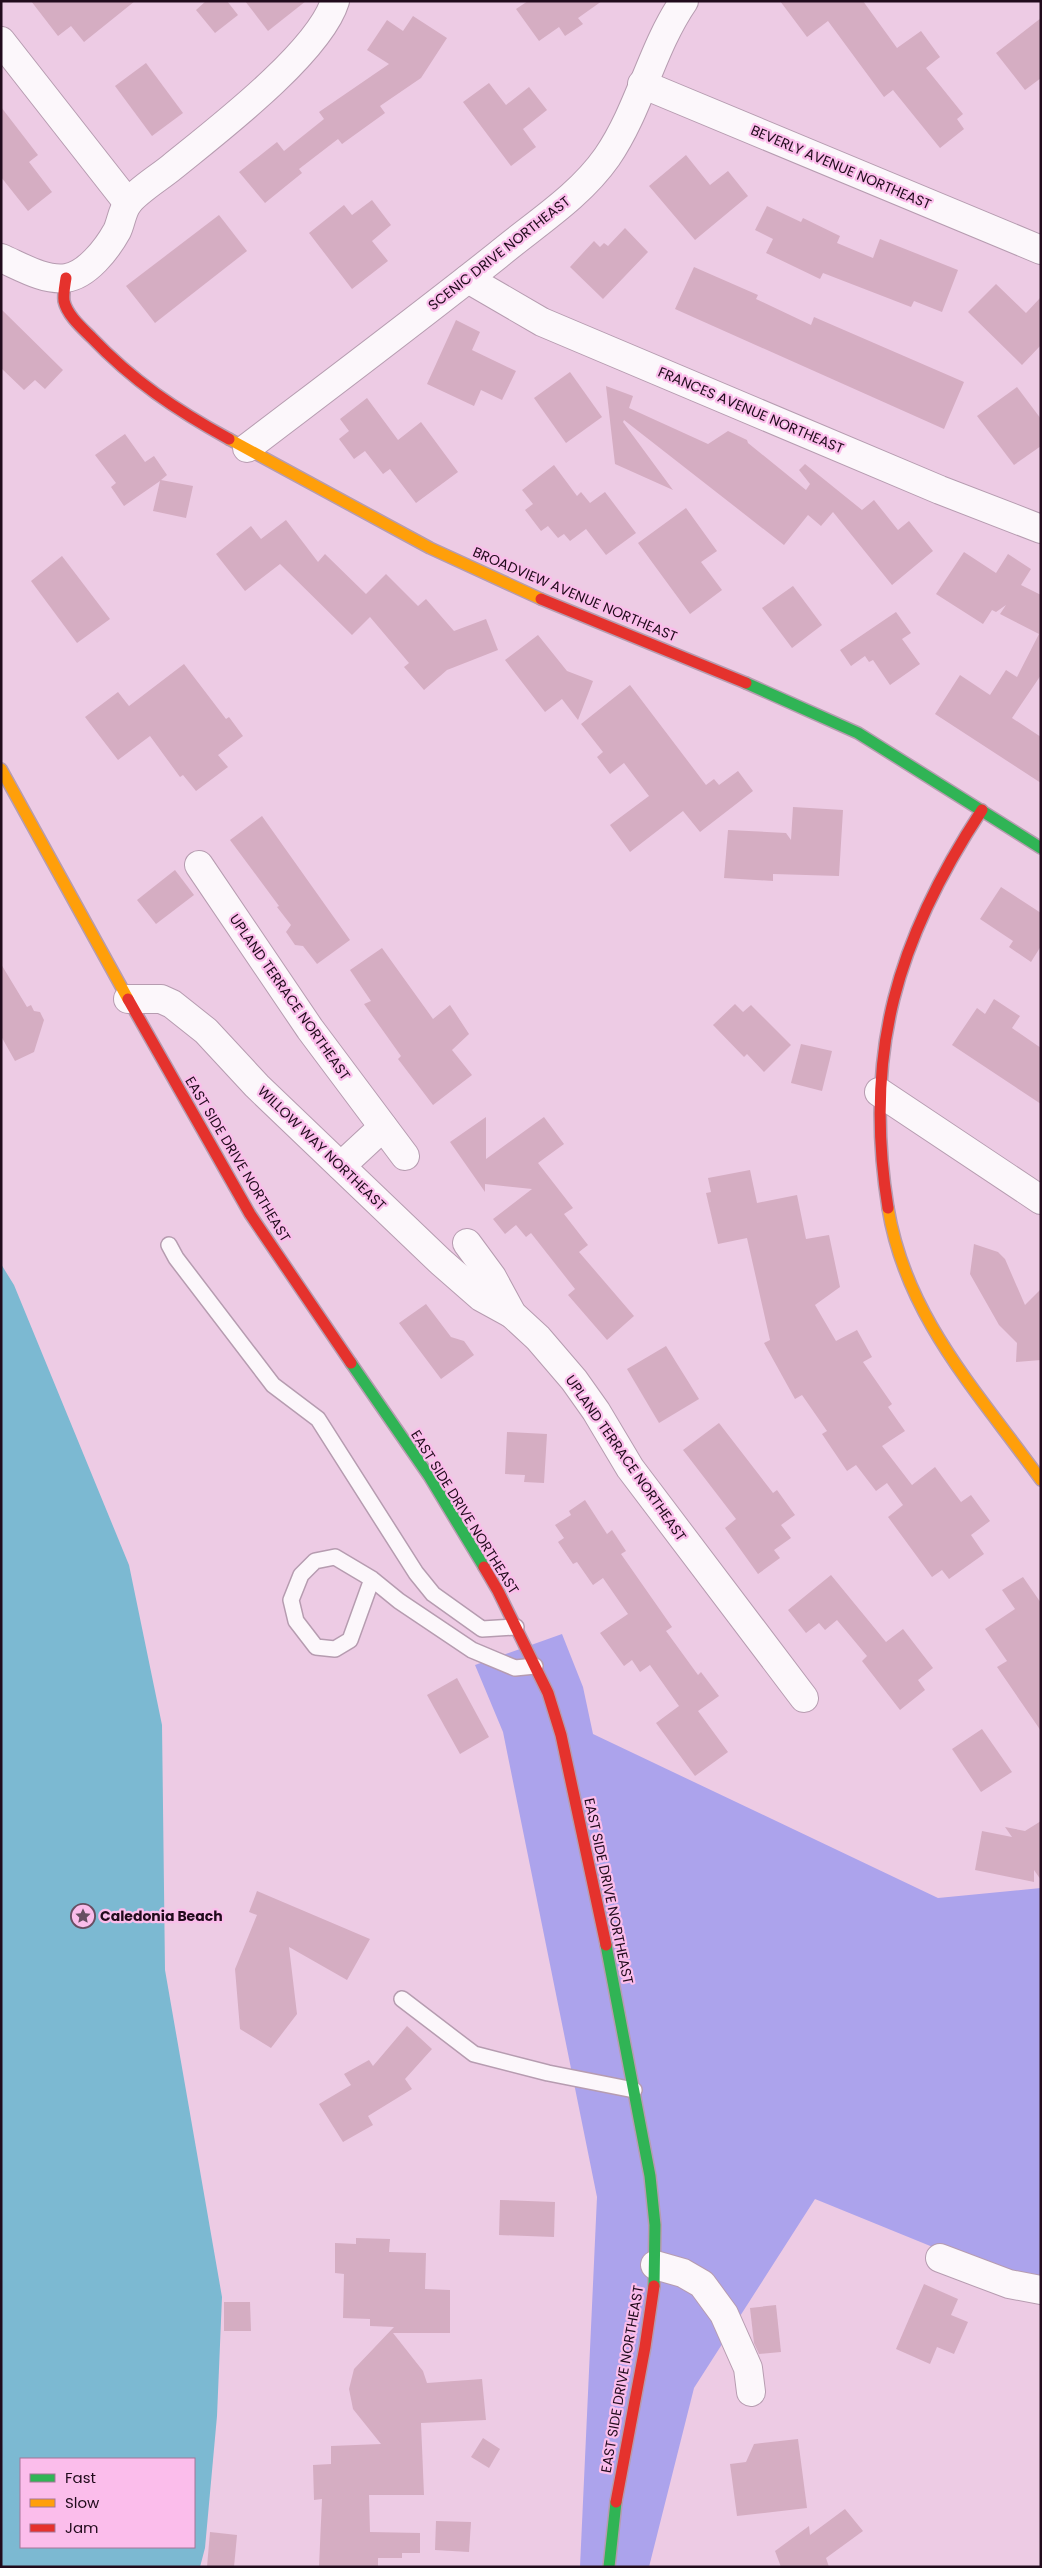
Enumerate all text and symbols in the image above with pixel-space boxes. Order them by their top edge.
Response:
street label: BEVERLY AVENUE NORTHEAST [748,120,935,214]
street label: SCENIC DRIVE NORTHEAST [424,191,575,315]
street label: FRANCES AVENUE NORTHEAST [655,362,847,458]
street label: BROADVIEW AVENUE NORTHEAST [470,542,681,646]
street label: UPLAND TERRACE NORTHEAST [225,910,355,1084]
street label: EAST SIDE DRIVE NORTHEAST [181,1072,296,1246]
street label: WILLOW WAY NORTHEAST [253,1081,391,1215]
street label: UPLAND TERRACE NORTHEAST [561,1371,691,1545]
street label: EAST SIDE DRIVE NORTHEAST [406,1426,524,1598]
street label: EAST SIDE DRIVE NORTHEAST [579,1796,639,1986]
place icon: Caledonia Beach [70,1903,96,1929]
place label: Caledonia Beach [100,1906,223,1926]
street label: EAST SIDE DRIVE NORTHEAST [596,2283,648,2474]
legend [20,2458,195,2548]
text: Fast [65,2467,96,2488]
text: Slow [65,2492,100,2513]
text: Jam [65,2517,99,2538]

